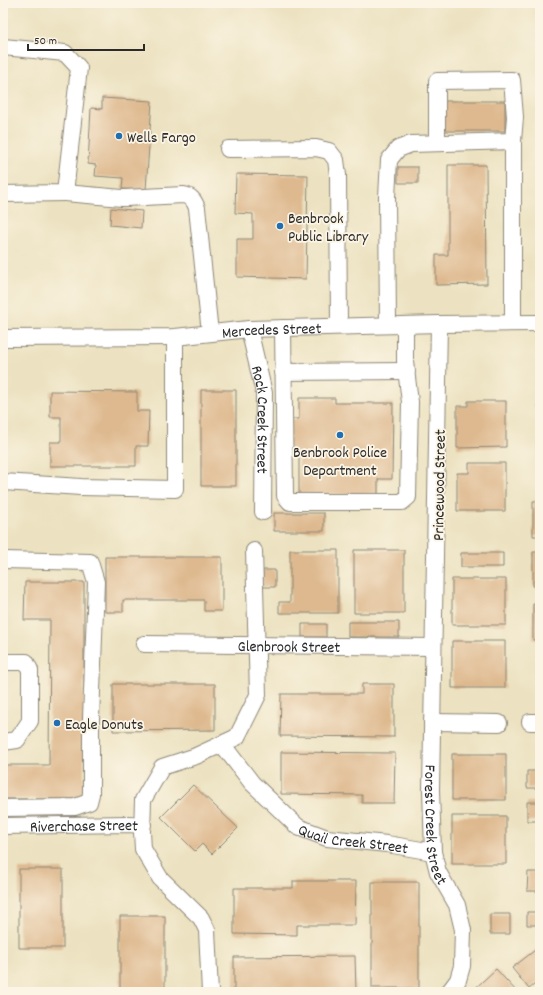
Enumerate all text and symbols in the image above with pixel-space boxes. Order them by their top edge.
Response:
scale bar [28,26,144,52]
text: 50 m [34,33,57,50]
place label: Wells Fargo [127,127,196,150]
marker: Wells Fargo [114,131,124,141]
place label: Benbrook Public Library [288,208,369,249]
marker: Benbrook Public Library [275,221,285,231]
street label: Mercedes Street [221,318,322,346]
street label: Rock Creek Street [244,364,273,474]
street label: Princewood Street [428,429,453,541]
marker: Benbrook Police Department [335,430,345,440]
place label: Benbrook Police Department [293,442,387,483]
street label: Glenbrook Street [238,636,340,660]
place label: Eagle Donuts [65,714,144,737]
marker: Eagle Donuts [52,718,62,728]
street label: Forest Creek Street [417,764,452,890]
street label: Riverchase Street [30,815,139,840]
street label: Quail Creek Street [294,819,410,861]

